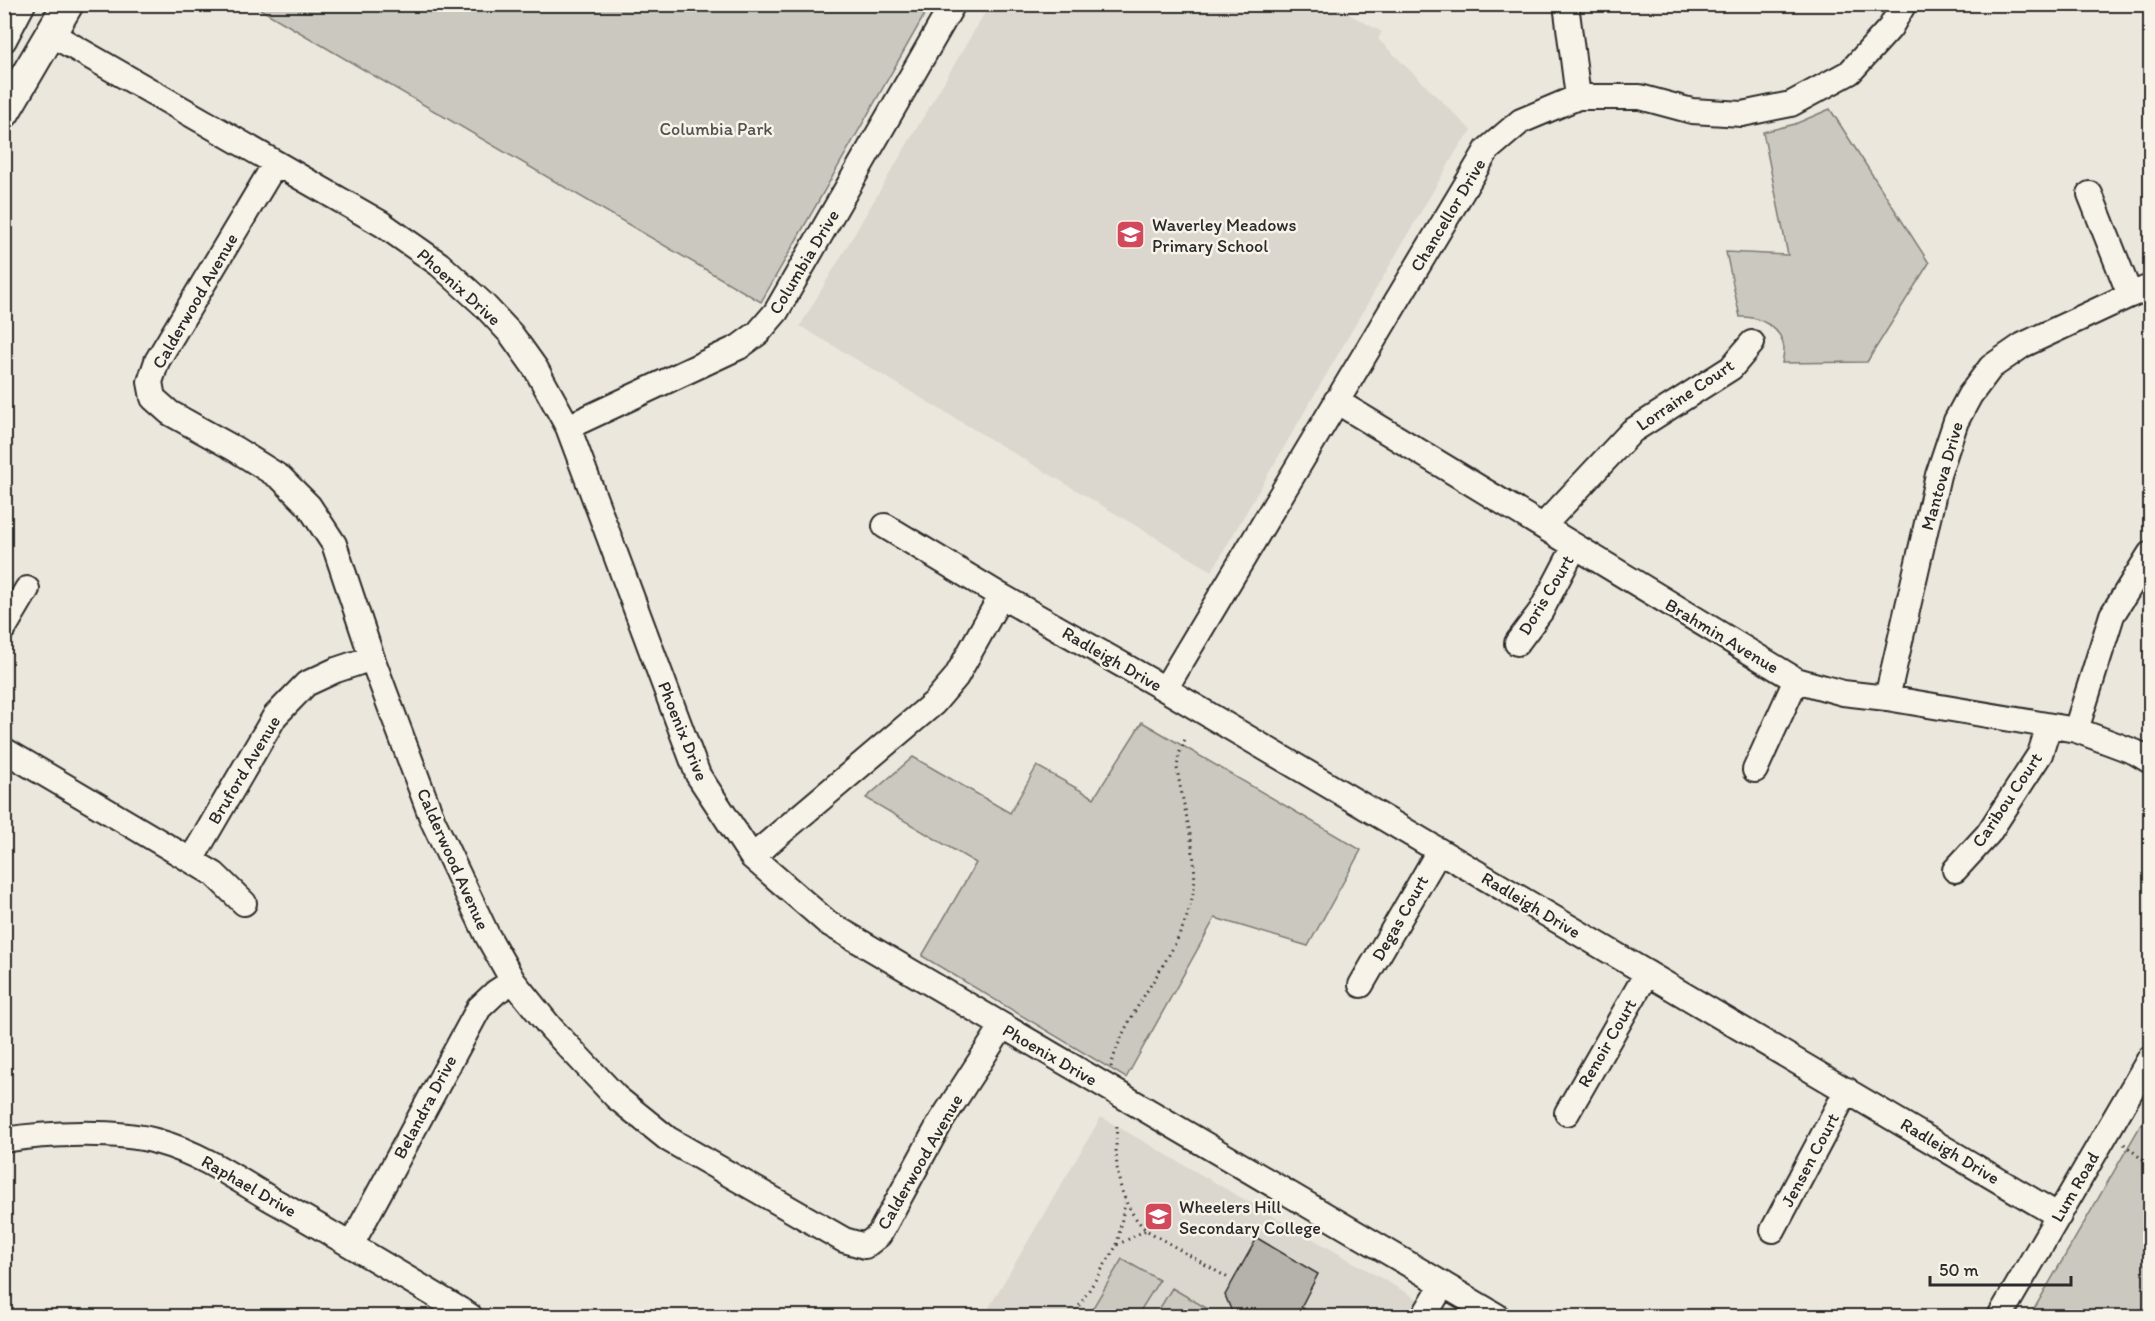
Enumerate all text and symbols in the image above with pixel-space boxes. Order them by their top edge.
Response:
park label: Columbia Park [659,118,773,140]
street label: Chancellor Drive [1406,154,1490,276]
street label: Columbia Drive [764,206,844,318]
place label: Waverley Meadows Primary School [1152,214,1297,257]
school or university icon: Waverley Meadows Primary School [1115,219,1147,251]
street label: Calderwood Avenue [147,229,243,373]
street label: Phoenix Drive [412,244,506,330]
street label: Lorraine Court [1632,354,1738,436]
street label: Mantova Drive [1916,419,1968,533]
street label: Doris Court [1514,551,1579,639]
street label: Brahmin Avenue [1661,593,1783,679]
street label: Radleigh Drive [1058,622,1166,696]
street label: Phoenix Drive [653,678,713,784]
street label: Bruford Avenue [203,712,285,828]
street label: Caribou Court [1967,748,2047,852]
street label: Calderwood Avenue [412,785,494,933]
street label: Radleigh Drive [1478,867,1584,943]
street label: Degas Court [1367,871,1433,965]
street label: Renoir Court [1573,995,1641,1091]
street label: Phoenix Drive [999,1019,1101,1091]
street label: Belandra Drive [388,1051,462,1163]
street label: Calderwood Avenue [872,1090,968,1234]
street label: Jensen Court [1776,1109,1844,1211]
street label: Radleigh Drive [1897,1113,2003,1189]
street label: Lum Road [2046,1148,2104,1226]
street label: Raphael Drive [198,1150,300,1222]
place label: Wheelers Hill Secondary College [1179,1196,1321,1239]
school or university icon: Wheelers Hill Secondary College [1142,1201,1174,1233]
scale bar [1930,1249,2071,1287]
text: 50 m [1939,1259,1979,1281]

